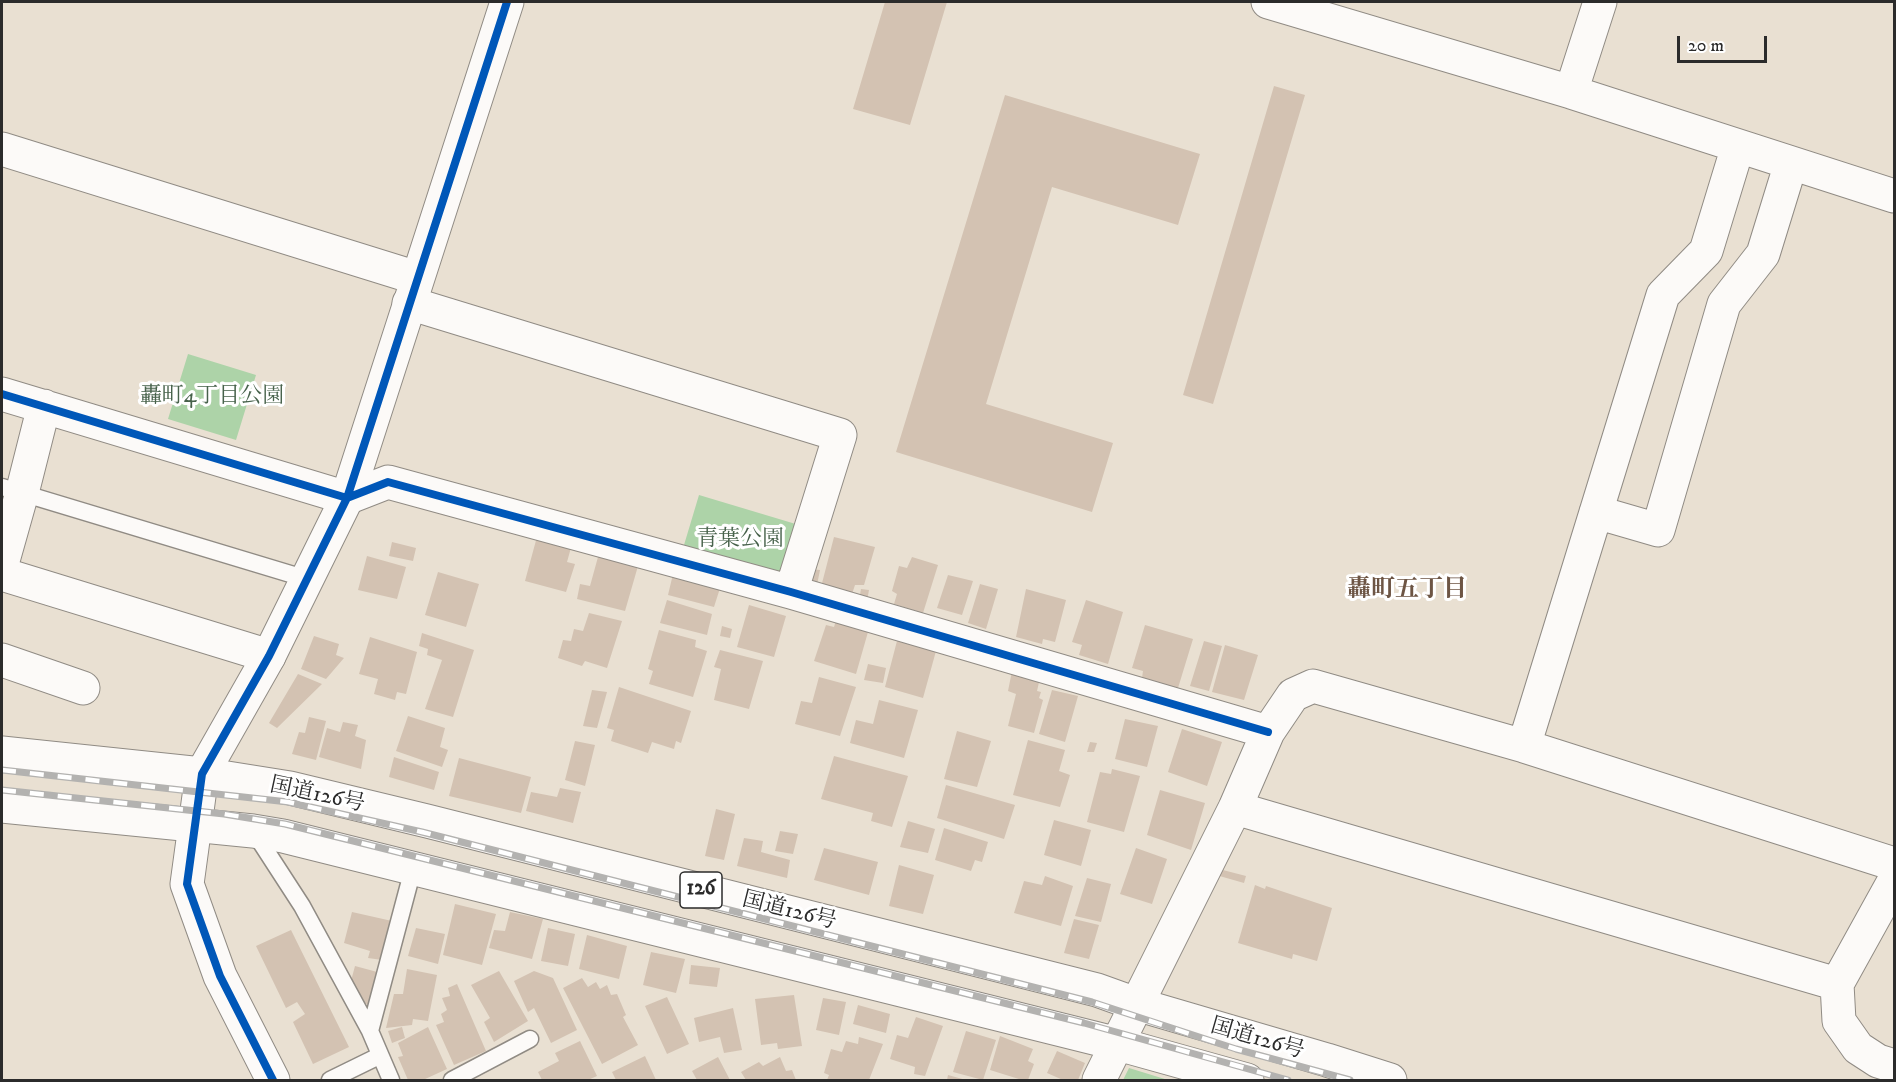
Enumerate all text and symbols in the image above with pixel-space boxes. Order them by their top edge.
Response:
scale bar [1680,24,1770,62]
text: 20 m [1688,35,1724,57]
park label: 轟町4丁目公園 [140,384,284,410]
park label: 青葉公園 [696,527,784,553]
district label: 轟町五丁目 [1347,577,1467,605]
street label: 国道126号 [267,773,367,819]
road number: 126 [680,872,722,908]
street label: 国道126号 [739,888,839,936]
street label: 国道126号 [1207,1014,1307,1066]

